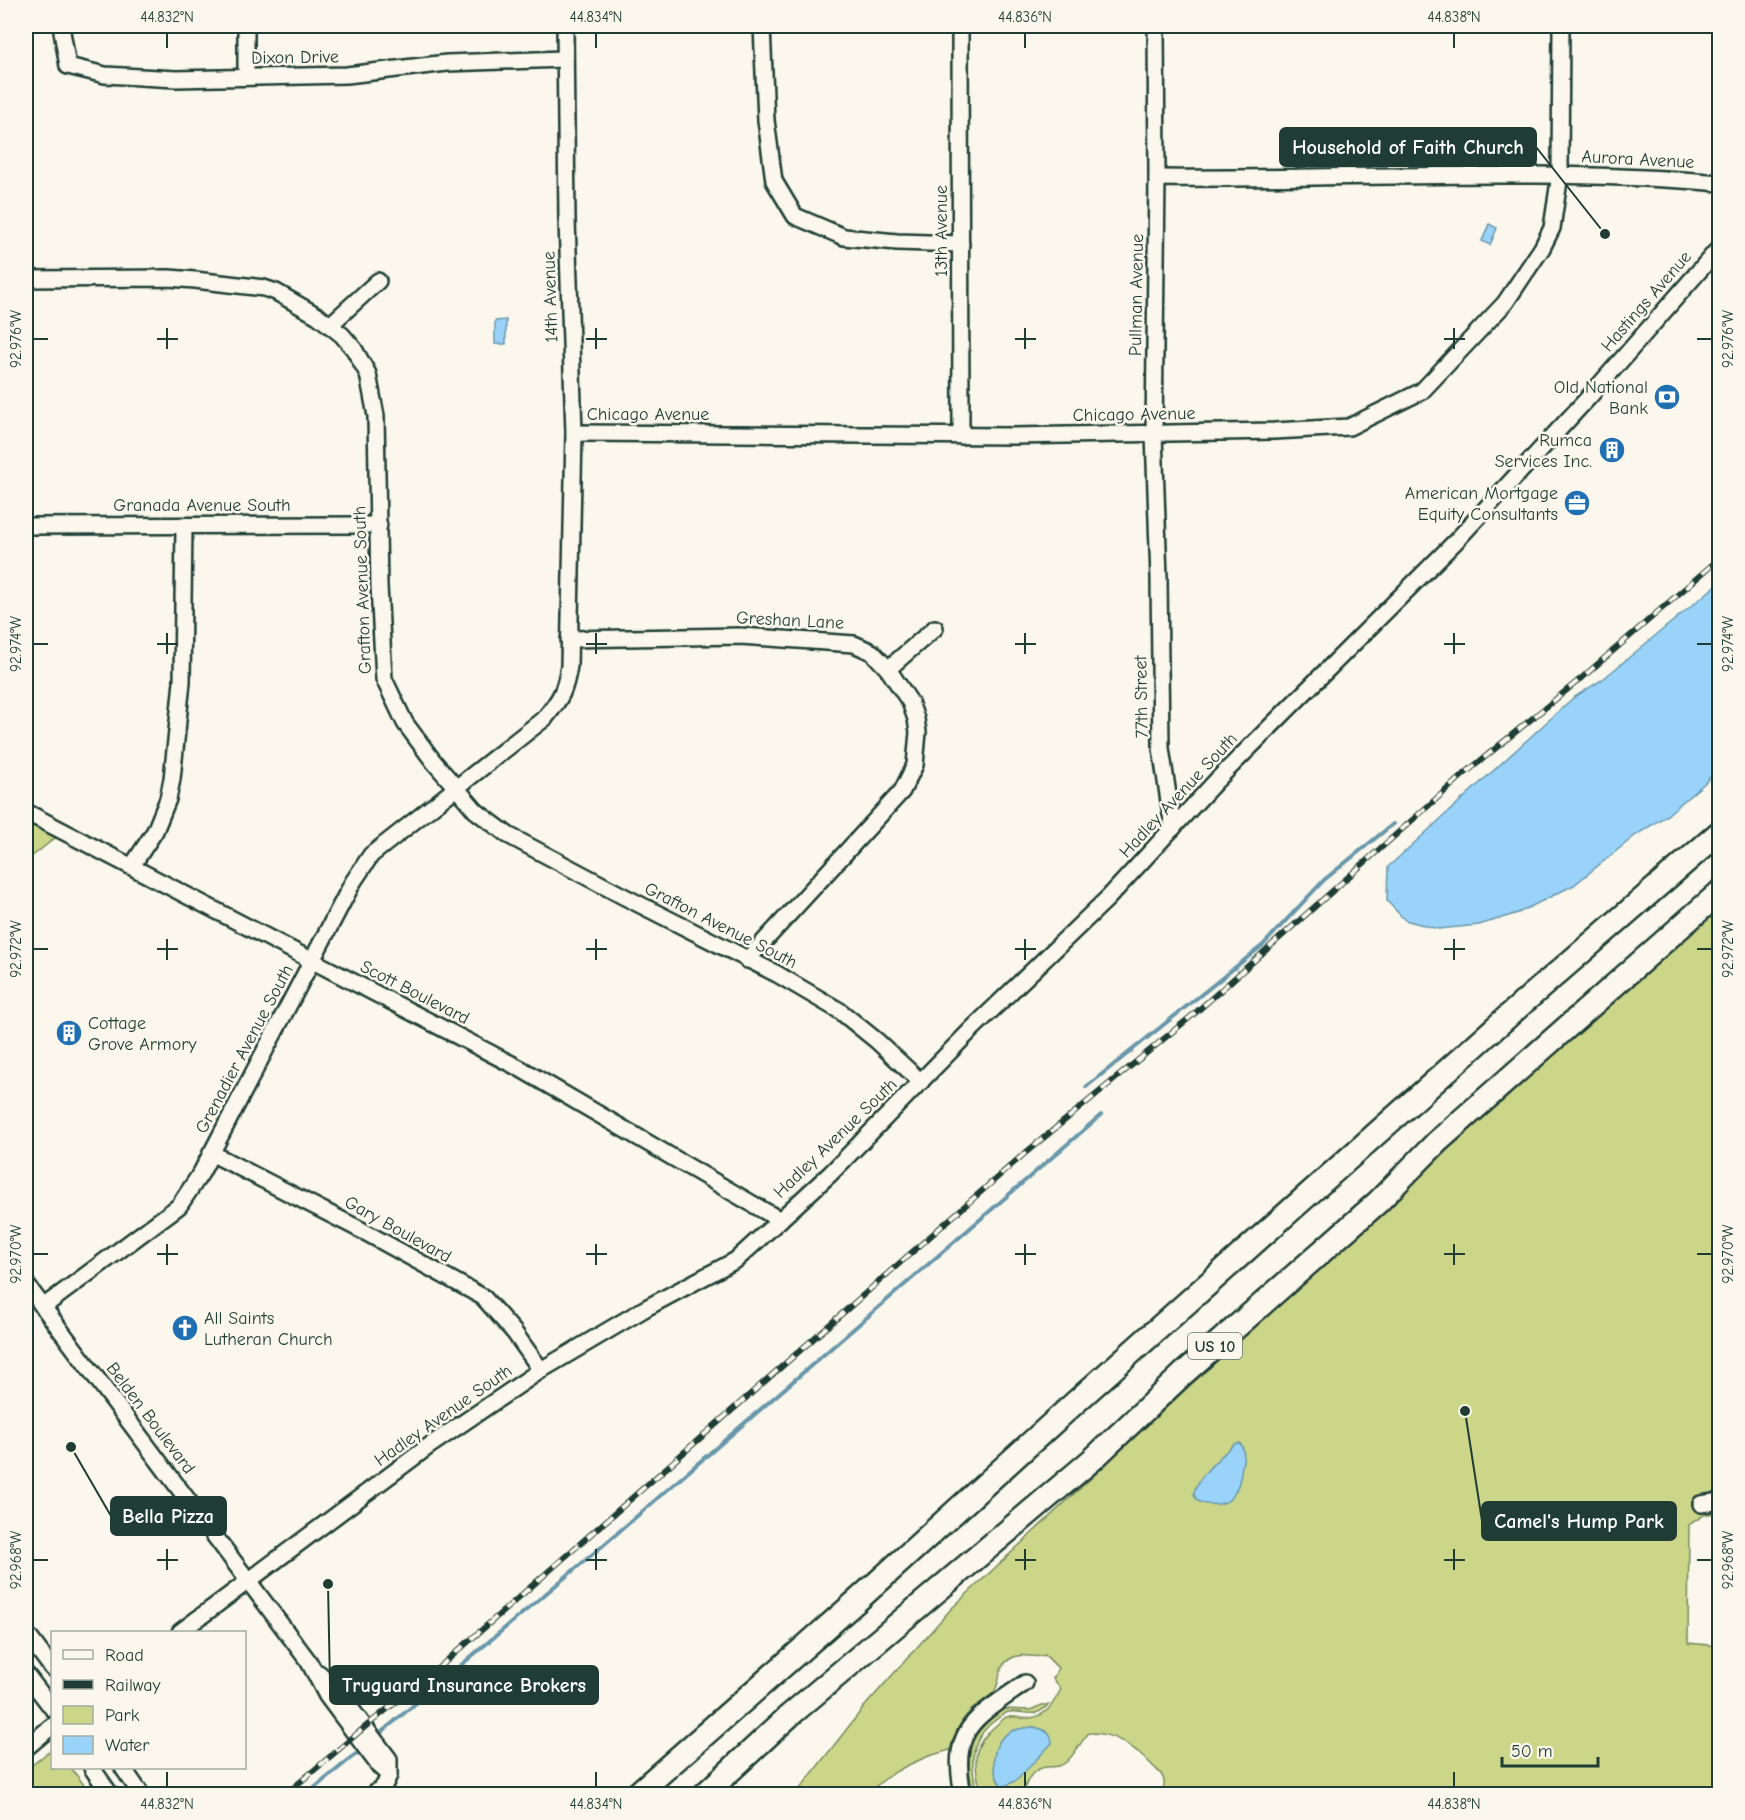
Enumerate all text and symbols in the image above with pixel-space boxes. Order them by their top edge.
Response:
text: 44.832°N [140,8,194,26]
text: 44.834°N [570,8,622,26]
text: 44.836°N [998,8,1052,26]
text: 44.838°N [1427,8,1481,26]
street label: Dixon Drive [251,46,339,69]
callout: Household of Faith Church [1280,128,1536,166]
text: Household of Faith Church [1292,136,1524,159]
street label: Aurora Avenue [1581,146,1695,173]
street label: 13th Avenue [931,185,952,277]
street label: Pullman Avenue [1125,234,1148,356]
street label: Hastings Avenue [1597,247,1696,356]
street label: 14th Avenue [538,251,563,343]
text: 92.976°W [7,310,25,368]
text: 92.976°W [1719,310,1737,368]
place label: Old National Bank [1554,377,1648,419]
bank icon: Old National Bank [1652,382,1682,412]
street label: Chicago Avenue [1073,403,1196,426]
street label: Chicago Avenue [587,404,709,425]
place label: Rumca Services Inc. [1495,430,1592,472]
building icon: Rumca Services Inc. [1597,435,1627,465]
place label: American Mortgage Equity Consultants [1405,483,1558,525]
office icon: American Mortgage Equity Consultants [1562,488,1592,518]
street label: Granada Avenue South [113,495,291,516]
street label: Grafton Avenue South [349,505,376,674]
street label: Greshan Lane [735,607,844,634]
text: 92.974°W [7,616,25,672]
text: 92.974°W [1719,616,1737,672]
street label: 77th Street [1130,655,1153,739]
street label: Hadley Avenue South [1115,729,1242,862]
street label: Grafton Avenue South [641,878,801,973]
text: 92.972°W [7,920,25,978]
text: 92.972°W [1719,920,1737,978]
street label: Scott Boulevard [357,956,473,1029]
street label: Grenadier Avenue South [191,961,298,1137]
place label: Cottage Grove Armory [88,1013,197,1055]
building icon: Cottage Grove Armory [54,1018,84,1048]
street label: Hadley Avenue South [769,1074,901,1203]
street label: Gary Boulevard [341,1191,455,1267]
text: 92.970°W [7,1224,25,1284]
text: 92.970°W [1719,1224,1737,1284]
place label: All Saints Lutheran Church [204,1308,333,1350]
church icon: All Saints Lutheran Church [170,1313,200,1343]
road number: US 10 [1188,1333,1242,1359]
street label: Belden Boulevard [102,1358,199,1478]
street label: Hadley Avenue South [370,1360,516,1471]
callout: Bella Pizza [111,1497,226,1535]
callout: Camel's Hump Park [1482,1502,1676,1540]
text: Bella Pizza [122,1505,214,1528]
text: Camel's Hump Park [1494,1510,1664,1533]
text: 92.968°W [7,1531,25,1589]
text: 92.968°W [1719,1531,1737,1589]
legend [51,1631,246,1769]
text: Road [105,1645,144,1666]
callout: Truguard Insurance Brokers [330,1666,598,1704]
text: Truguard Insurance Brokers [342,1674,586,1697]
text: Railway [105,1675,162,1696]
text: Park [105,1705,140,1726]
scale bar [1502,1730,1598,1768]
text: Water [105,1735,150,1756]
text: 50 m [1511,1741,1553,1762]
text: 44.832°N [140,1795,194,1813]
text: 44.834°N [570,1795,622,1813]
text: 44.836°N [998,1795,1052,1813]
text: 44.838°N [1427,1795,1481,1813]

